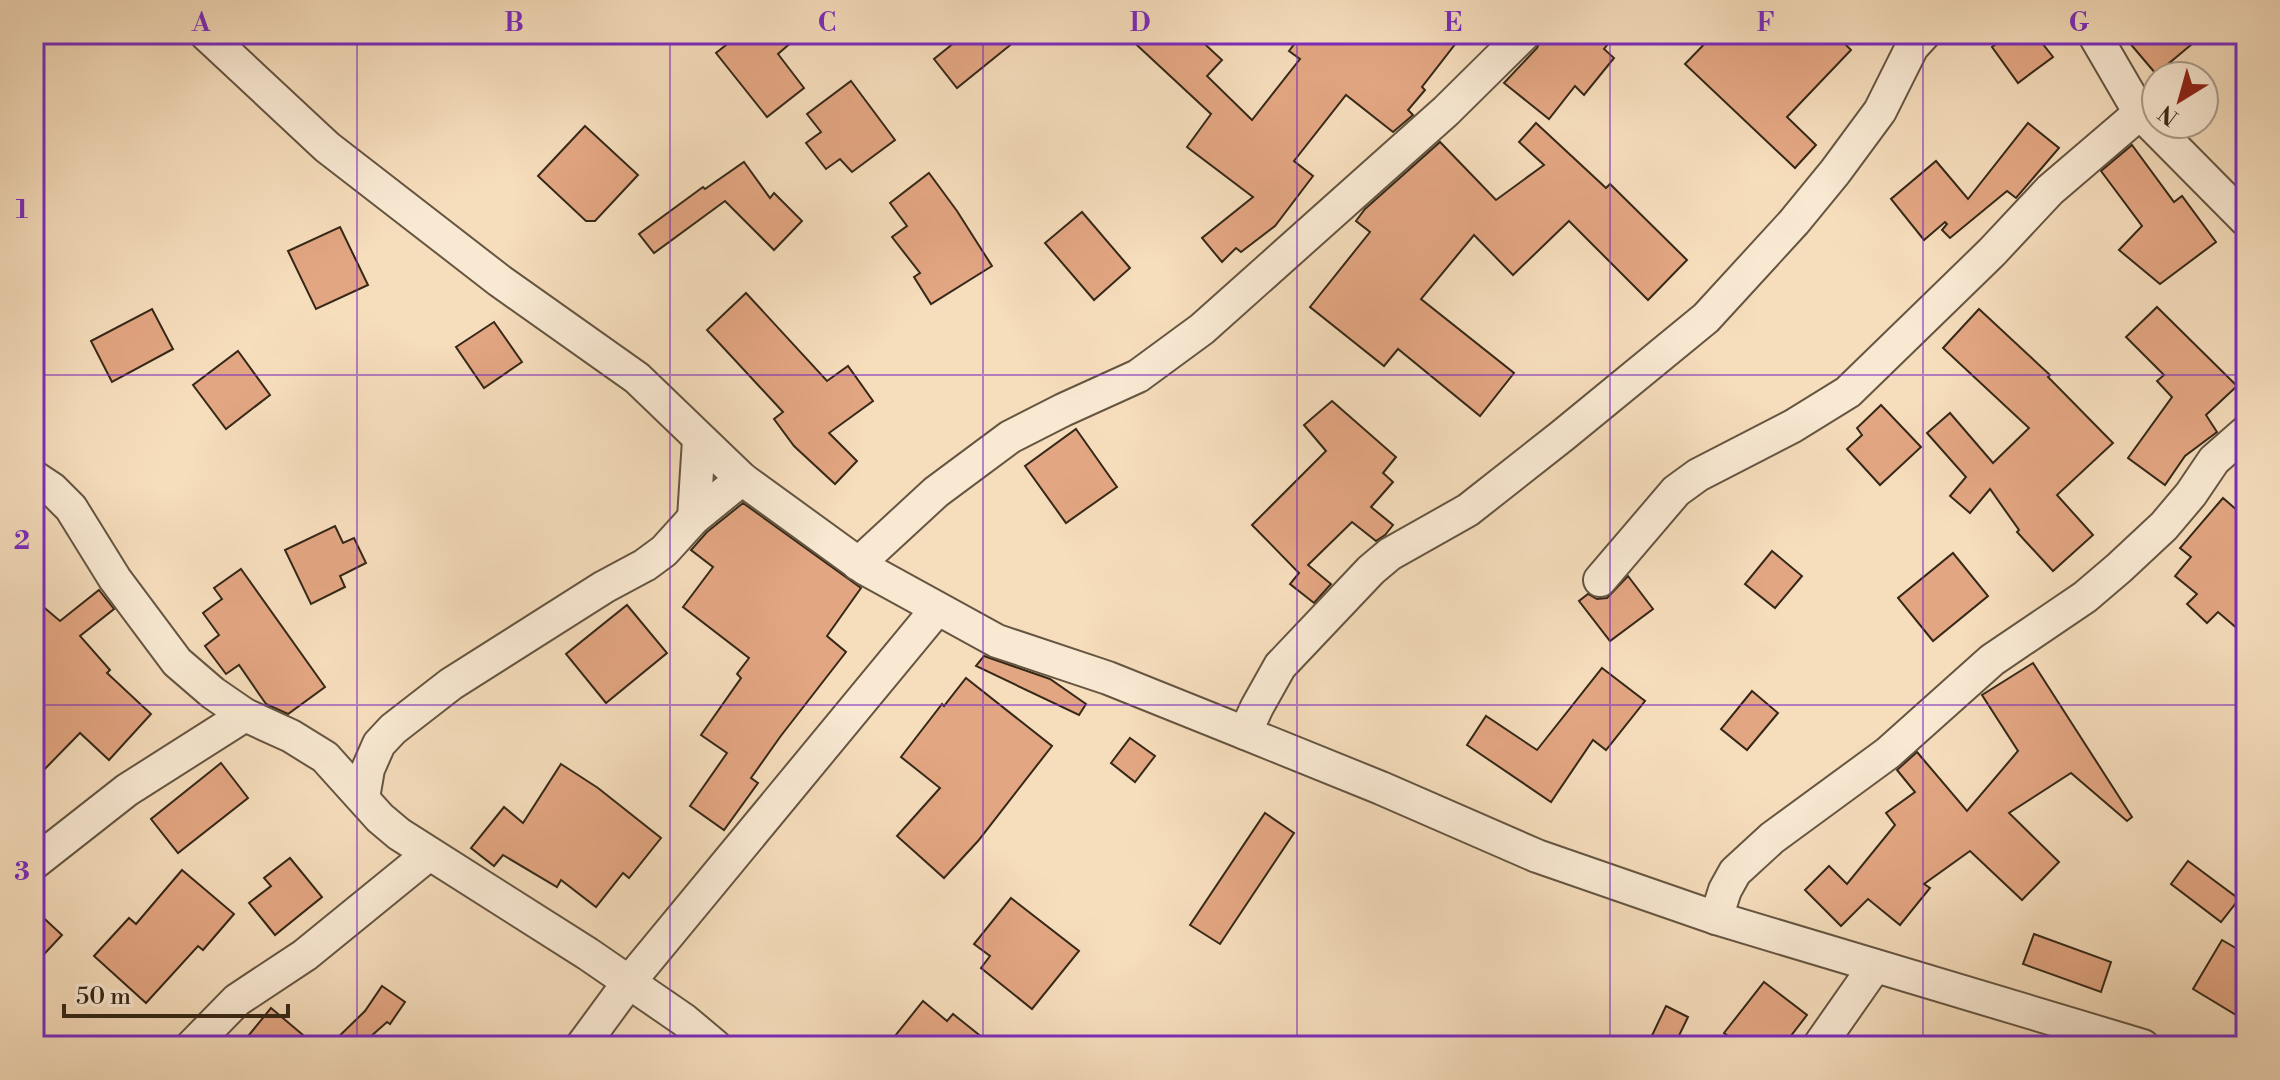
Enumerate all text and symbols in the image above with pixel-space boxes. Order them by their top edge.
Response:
text: A [191,7,211,39]
text: B [504,7,524,39]
text: C [818,7,836,39]
text: D [1130,7,1150,39]
text: E [1444,7,1462,39]
text: F [1757,7,1775,39]
text: G [2069,7,2090,39]
north arrow [2140,60,2220,140]
text: N [2153,98,2184,131]
text: 1 [16,194,29,226]
text: 2 [14,525,30,557]
text: 3 [14,856,30,888]
scale bar [64,968,288,1018]
text: 50 m [76,982,131,1012]

